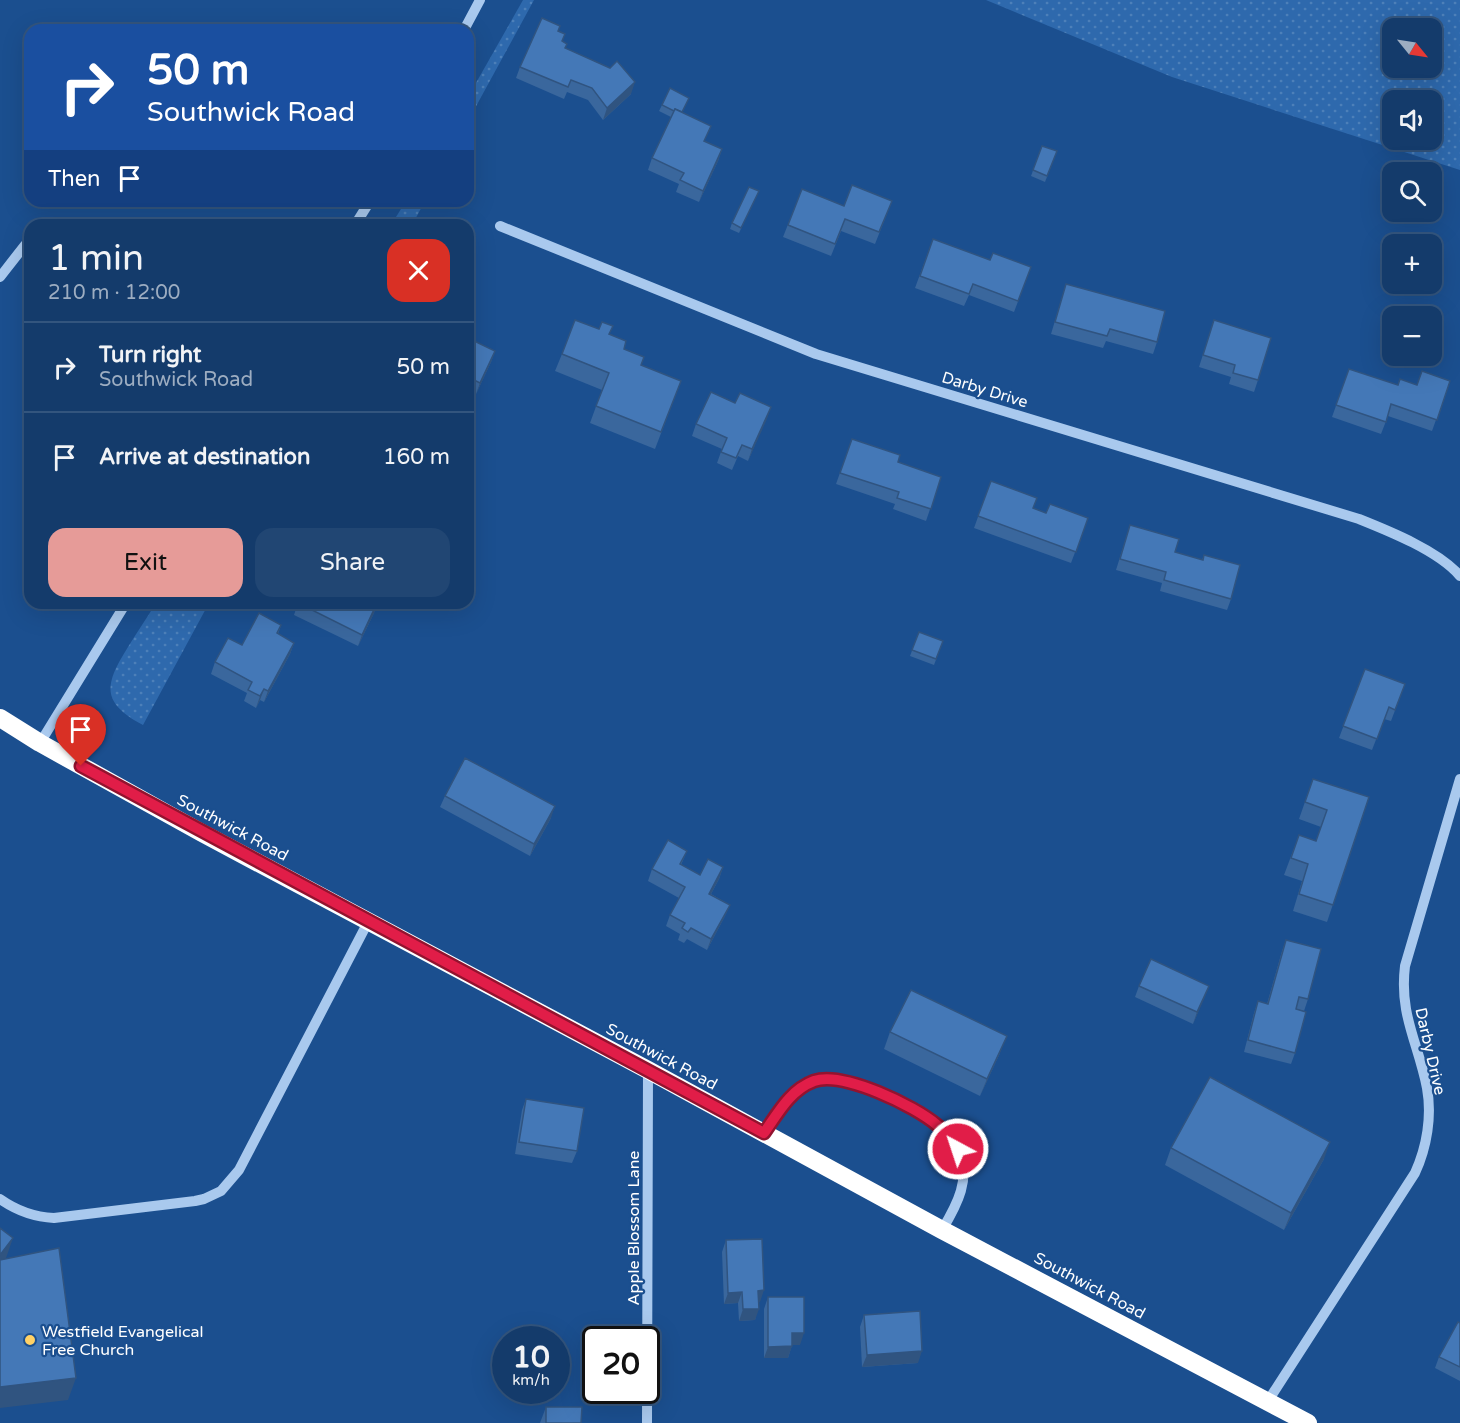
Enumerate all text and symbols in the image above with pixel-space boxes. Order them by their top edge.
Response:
north arrow [1382,18,1442,78]
map controls [1382,18,1442,366]
text: 50 m [147,45,249,96]
icon: right [48,48,126,126]
button: sound [1382,90,1442,150]
text: Southwick Road [147,96,355,129]
icon: arrive [113,162,146,195]
button: search [1382,162,1442,222]
text: Then [48,166,101,192]
button: + [1382,234,1442,294]
text: 1 min [48,237,144,280]
button: close [387,239,450,302]
text: 210 m · 12:00 [48,281,180,305]
button: − [1382,306,1442,366]
text: Turn right [99,342,201,368]
icon: right [48,351,81,384]
text: 50 m [396,354,450,380]
street label: Darby Drive [939,367,1030,413]
text: Southwick Road [99,368,253,392]
icon: arrive [48,441,81,474]
text: Arrive at destination [99,444,310,470]
text: 160 m [383,444,450,470]
button: Exit [48,528,243,597]
button: Share [255,528,450,597]
pin [55,704,106,766]
icon: arrive [64,713,97,746]
street label: Southwick Road [173,790,292,866]
street label: Darby Drive [1410,1006,1450,1097]
street label: Southwick Road [602,1019,721,1095]
position arrow [926,1117,990,1181]
street label: Apple Blossom Lane [624,1151,644,1305]
street label: Southwick Road [1030,1248,1149,1324]
place label: Westfield Evangelical Free Church [42,1322,203,1360]
speed limit sign: 20 [582,1326,660,1404]
marker: Westfield Evangelical Free Church [23,1333,37,1347]
text: 10 [512,1339,550,1376]
text: km/h [512,1371,550,1389]

